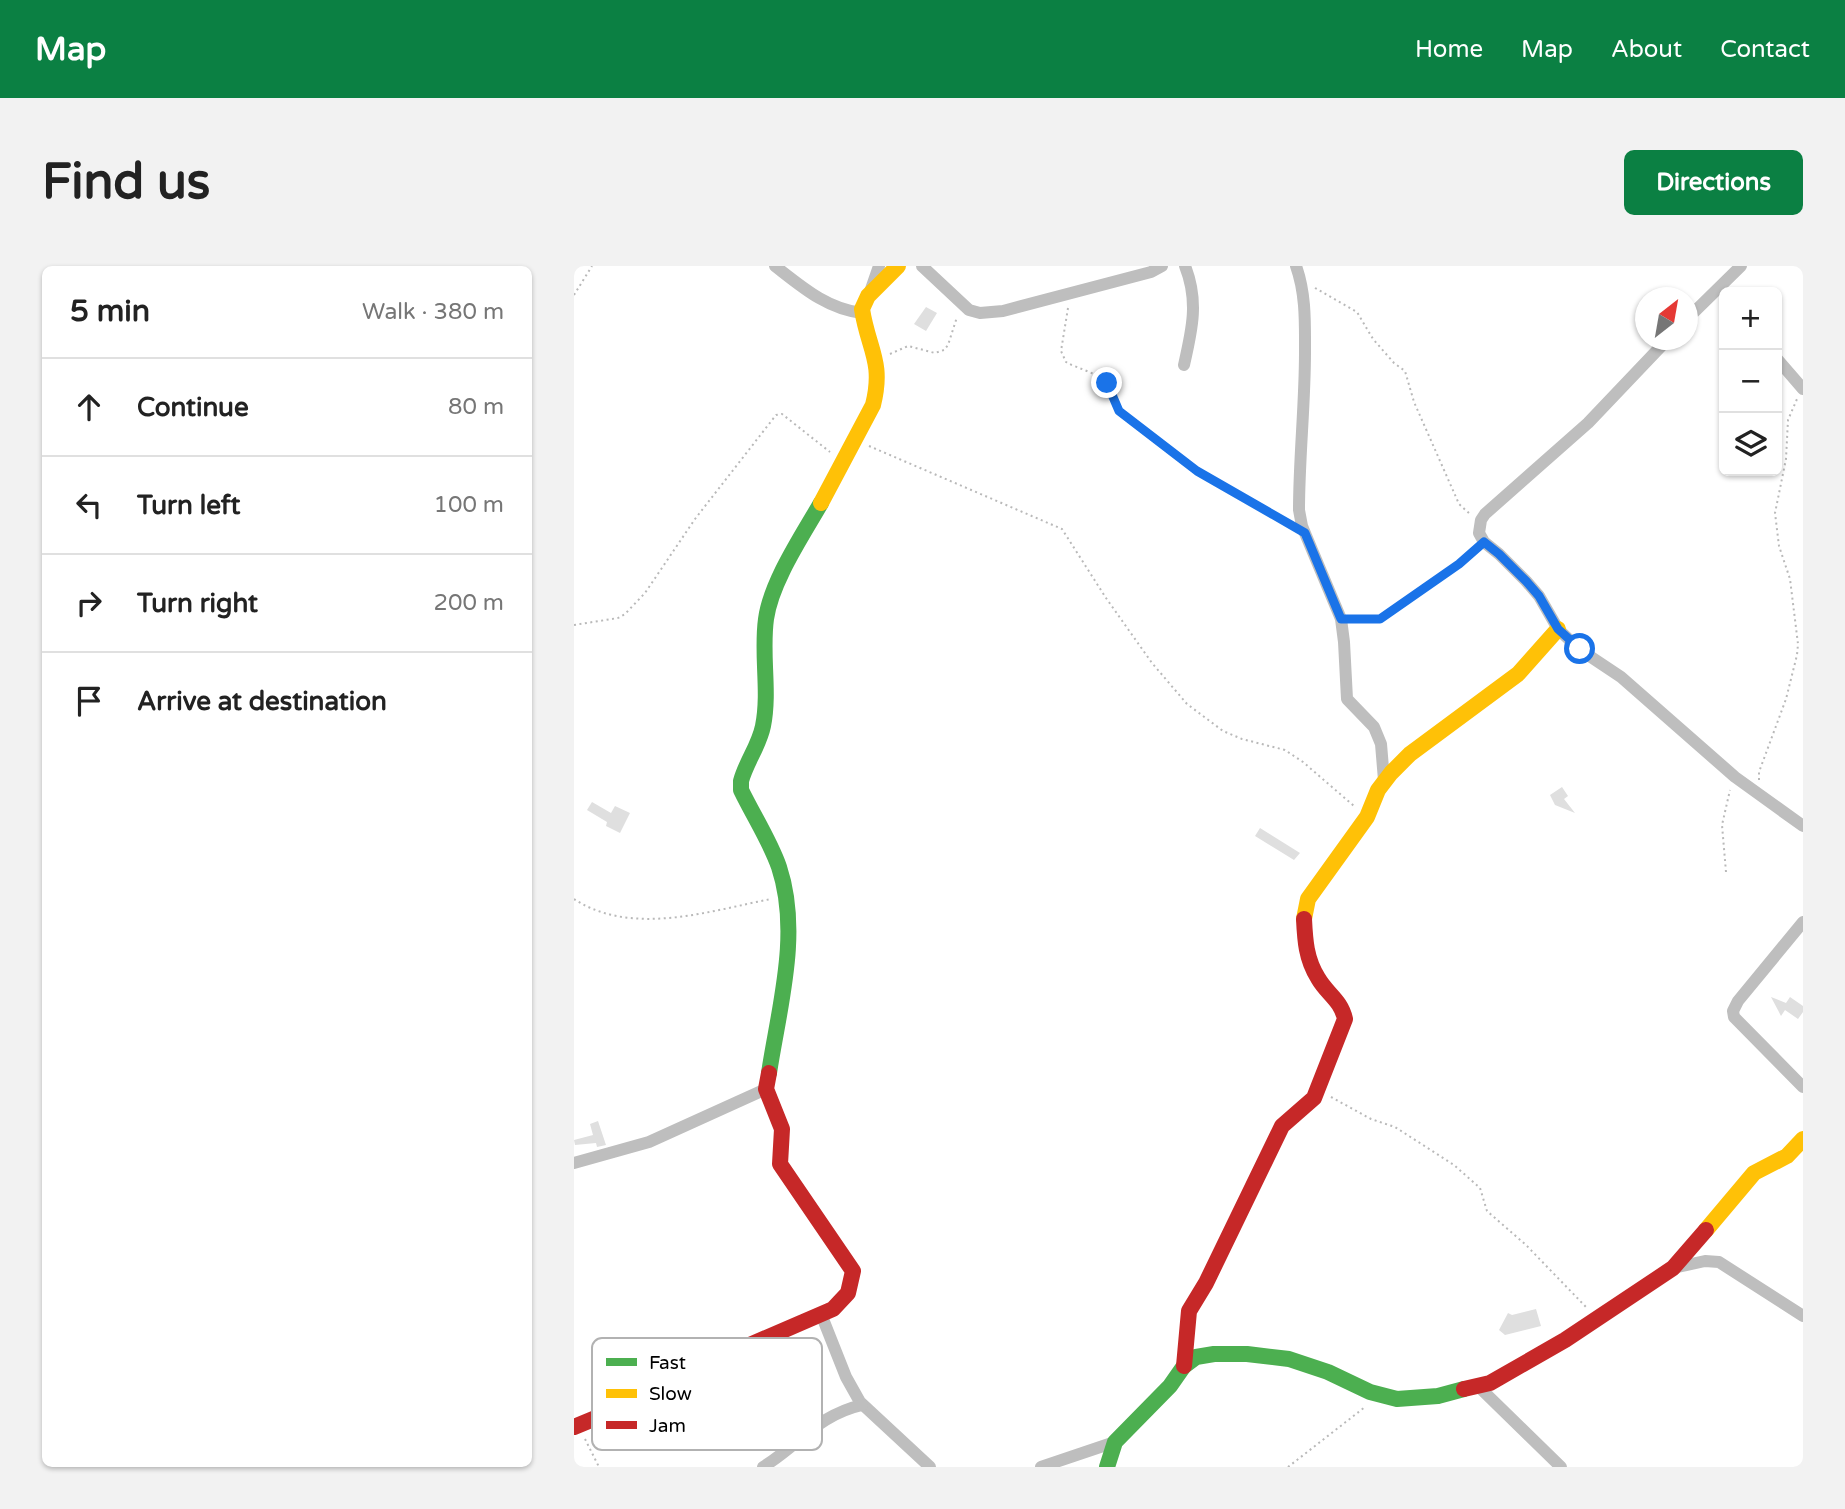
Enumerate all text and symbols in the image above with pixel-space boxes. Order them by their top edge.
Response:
text: Map [35,30,106,69]
text: Home [1415,35,1483,64]
text: Map [1521,35,1573,64]
text: About [1611,35,1682,64]
text: Contact [1720,35,1810,64]
button: Directions [1624,150,1803,215]
text: Find us [42,153,210,212]
north arrow [1635,287,1698,350]
map controls [1719,287,1782,476]
button: + [1719,287,1782,350]
text: 5 min [70,293,150,330]
text: Walk · 380 m [362,298,504,326]
button: − [1719,350,1782,413]
route end [1091,367,1122,398]
icon: ahead [70,388,108,426]
text: Continue [137,392,249,423]
text: 80 m [448,393,504,421]
button: layers [1719,413,1782,476]
icon: left [70,486,108,524]
text: Turn left [137,490,240,521]
text: 100 m [434,491,504,519]
icon: right [70,584,108,622]
text: Turn right [137,588,258,619]
text: 200 m [434,589,504,617]
route start [1564,633,1595,664]
icon: arrive [70,682,108,720]
text: Arrive at destination [137,686,387,717]
legend [592,1338,822,1450]
text: Fast [649,1352,686,1374]
text: Slow [649,1383,692,1405]
text: Jam [649,1415,686,1437]

